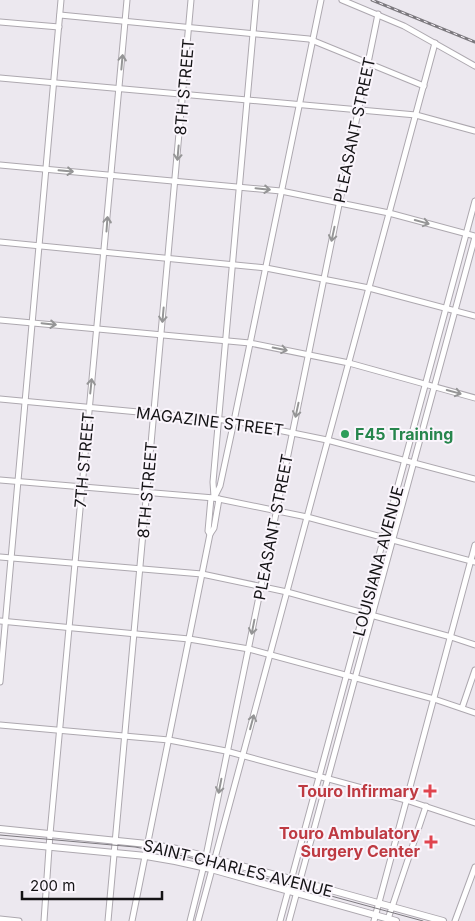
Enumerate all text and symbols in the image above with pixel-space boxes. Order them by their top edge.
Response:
street label: 8TH STREET [170,38,198,136]
one-way arrow [117,55,126,71]
street label: PLEASANT STREET [329,55,379,205]
one-way arrow [173,145,182,161]
one-way arrow [58,166,74,176]
one-way arrow [254,184,270,194]
one-way arrow [102,216,111,232]
one-way arrow [413,217,429,227]
one-way arrow [328,225,337,241]
one-way arrow [158,307,168,323]
one-way arrow [40,319,56,329]
one-way arrow [271,345,287,354]
one-way arrow [86,378,96,394]
one-way arrow [446,388,462,397]
street label: MAGAZINE STREET [135,402,285,440]
one-way arrow [292,402,301,418]
street label: 7TH STREET [70,411,98,509]
place label: F45 Training [355,424,453,444]
marker: F45 Training [339,428,351,440]
street label: 8TH STREET [133,441,161,539]
street label: PLEASANT STREET [249,452,297,602]
street label: LOUISIANA AVENUE [348,484,408,638]
one-way arrow [248,618,257,634]
one-way arrow [248,714,257,730]
one-way arrow [214,777,224,793]
place label: Touro Infirmary [298,781,419,801]
marker: Touro Infirmary [423,784,437,798]
place label: Touro Ambulatory Surgery Center [279,823,420,861]
street label: SAINT CHARLES AVENUE [141,835,335,901]
marker: Touro Ambulatory Surgery Center [424,835,438,849]
scale bar [22,868,162,900]
text: 200 m [30,876,75,895]

